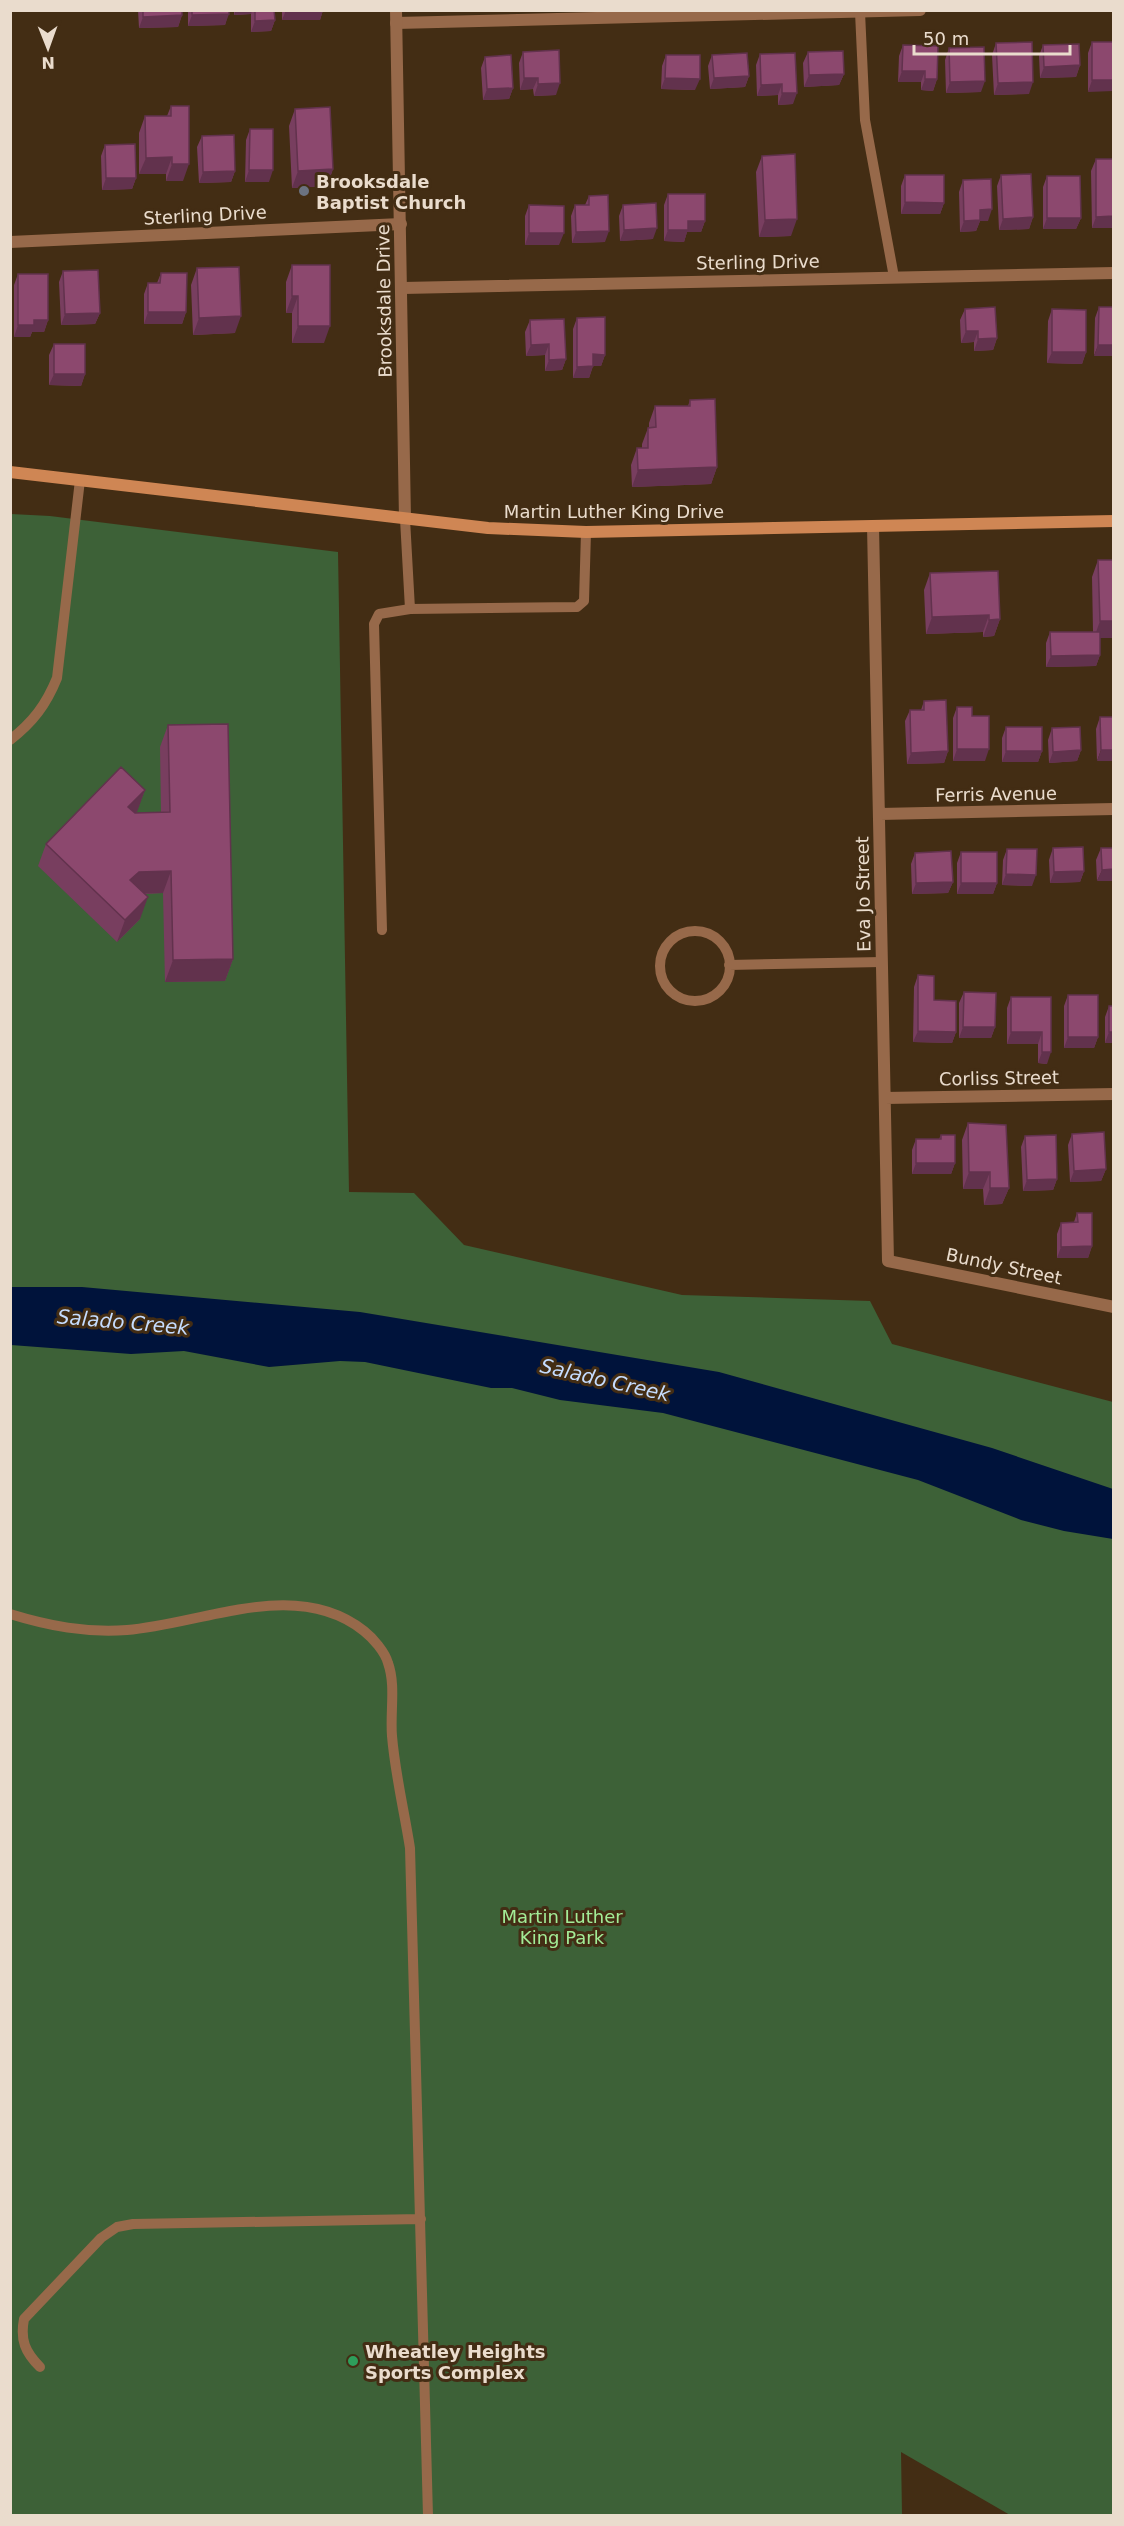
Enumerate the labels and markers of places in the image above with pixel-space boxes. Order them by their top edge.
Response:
place label: Brooksdale Baptist Church [316,171,466,213]
marker: Brooksdale Baptist Church [297,184,311,198]
place label: Wheatley Heights Sports Complex [365,2341,545,2383]
marker: Wheatley Heights Sports Complex [346,2354,360,2368]

